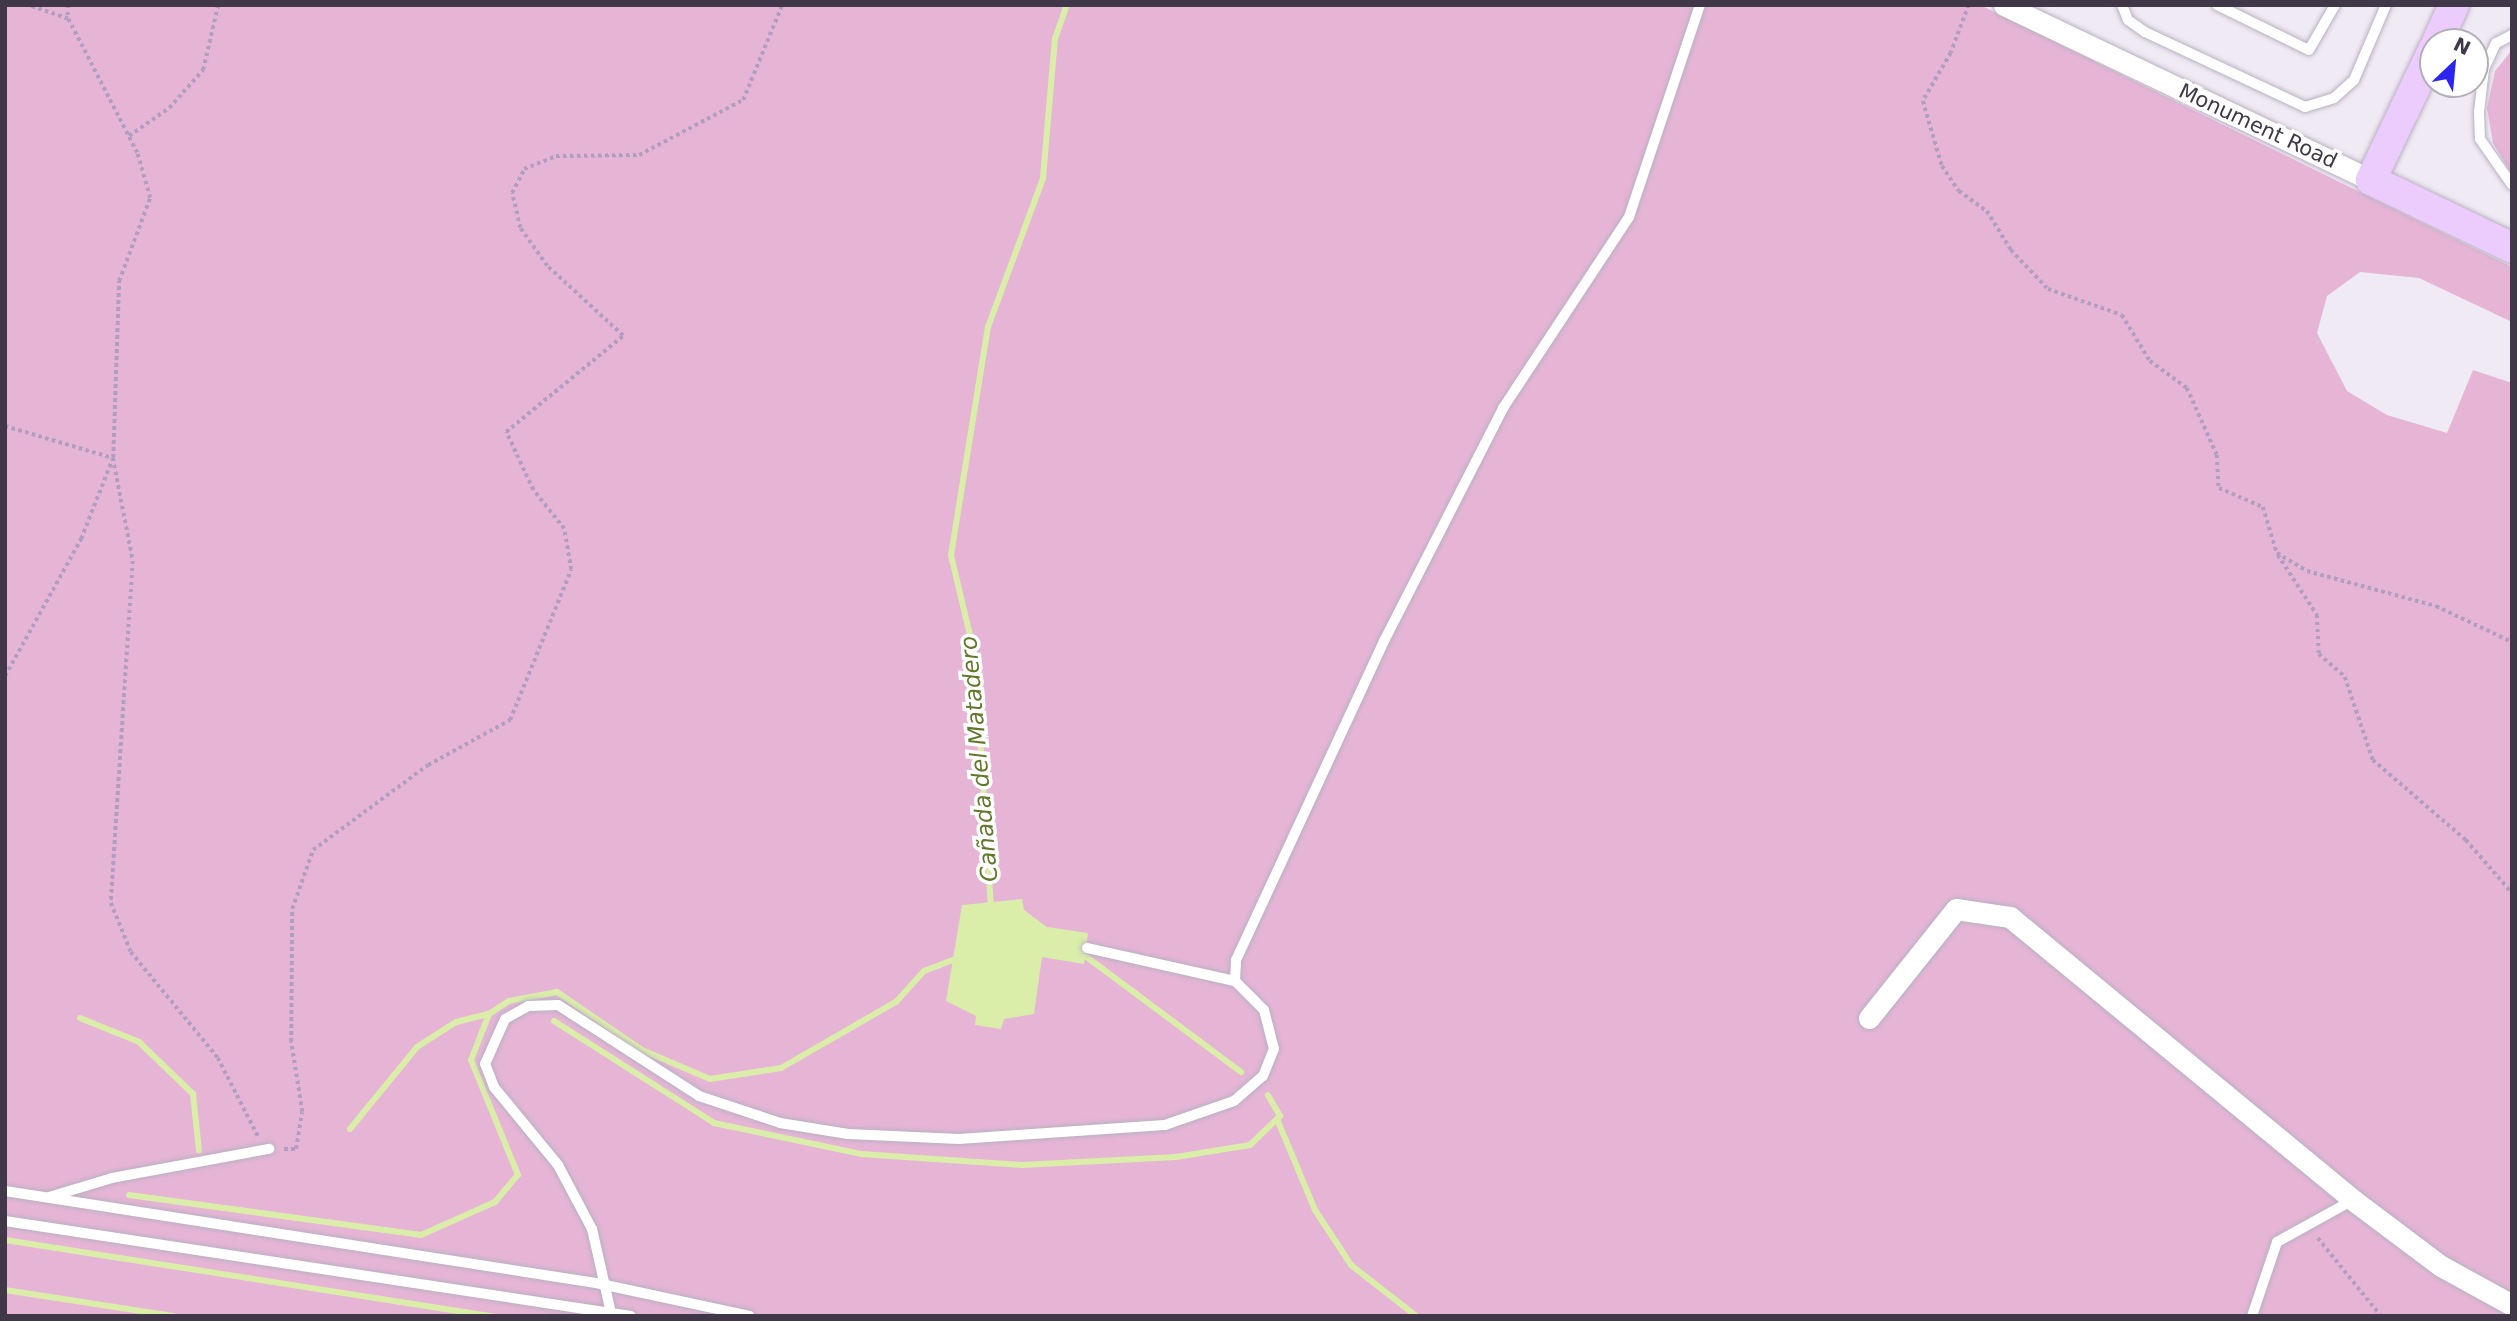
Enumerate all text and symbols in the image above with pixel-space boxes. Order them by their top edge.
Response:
north arrow [2419,28,2489,98]
text: N [2450,33,2474,59]
street label: Monument Road [2175,78,2341,174]
water label: Cañada del Matadero [955,635,1003,883]

